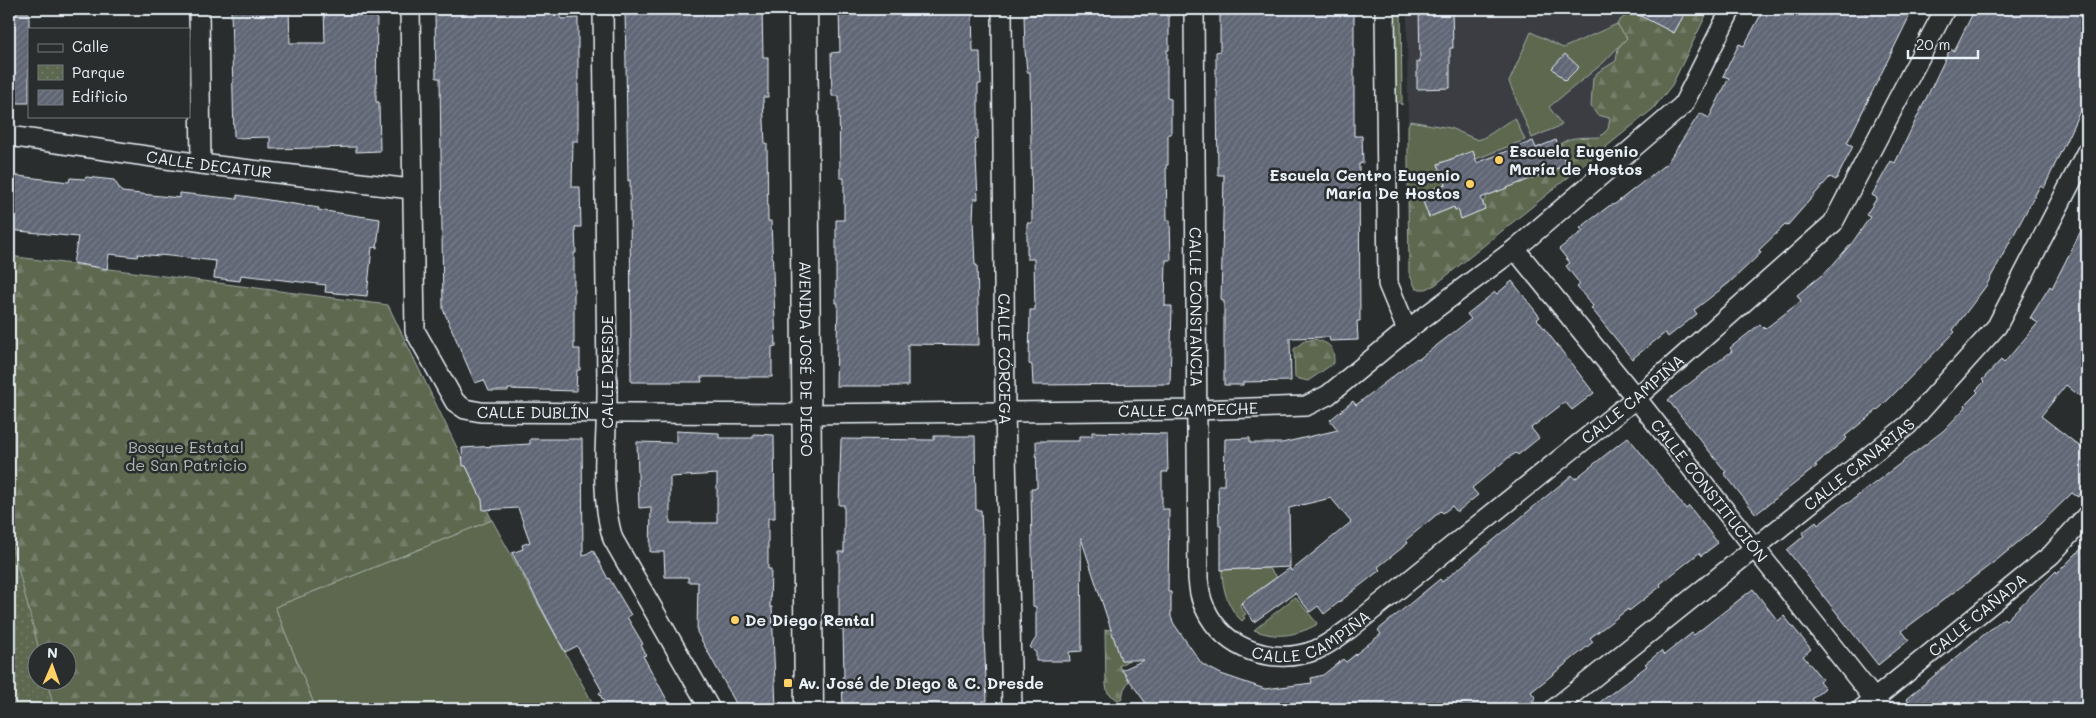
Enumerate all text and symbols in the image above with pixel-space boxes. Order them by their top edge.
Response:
legend [28,28,190,118]
scale bar [1908,28,1978,60]
text: 20 m [1916,34,1950,54]
text: Calle [72,36,109,56]
text: Parque [72,62,125,82]
text: Edificio [72,86,128,106]
place label: Escuela Eugenio María de Hostos [1509,140,1642,179]
street label: CALLE DECATUR [145,145,273,182]
marker: Escuela Eugenio María de Hostos [1493,154,1505,166]
place label: Escuela Centro Eugenio María De Hostos [1269,164,1460,203]
marker: Escuela Centro Eugenio María De Hostos [1464,178,1476,190]
street label: CALLE CONSTANCIA [1186,227,1208,387]
street label: AVENIDA JOSÉ DE DIEGO [795,261,818,457]
street label: CALLE CÓRCEGA [994,293,1016,425]
street label: CALLE DRESDE [596,315,617,429]
street label: CALLE CAMPIÑA [1576,349,1688,448]
street label: CALLE CAMPECHE [1118,397,1258,421]
street label: CALLE DUBLÍN [477,401,589,423]
street label: CALLE CONSTITUCIÓN [1646,414,1773,566]
street label: CALLE CANARIAS [1799,414,1919,515]
park label: Bosque Estatal de San Patricio [125,436,247,475]
street label: CALLE CAÑADA [1924,568,2031,661]
street label: CALLE CAMPIÑA [1249,605,1374,666]
place label: De Diego Rental [745,609,874,630]
marker: De Diego Rental [729,614,741,626]
north arrow [28,640,78,690]
text: N [47,643,58,662]
place label: Av. José de Diego & C. Dresde [798,672,1044,693]
marker: Av. José de Diego & C. Dresde [782,677,794,689]

